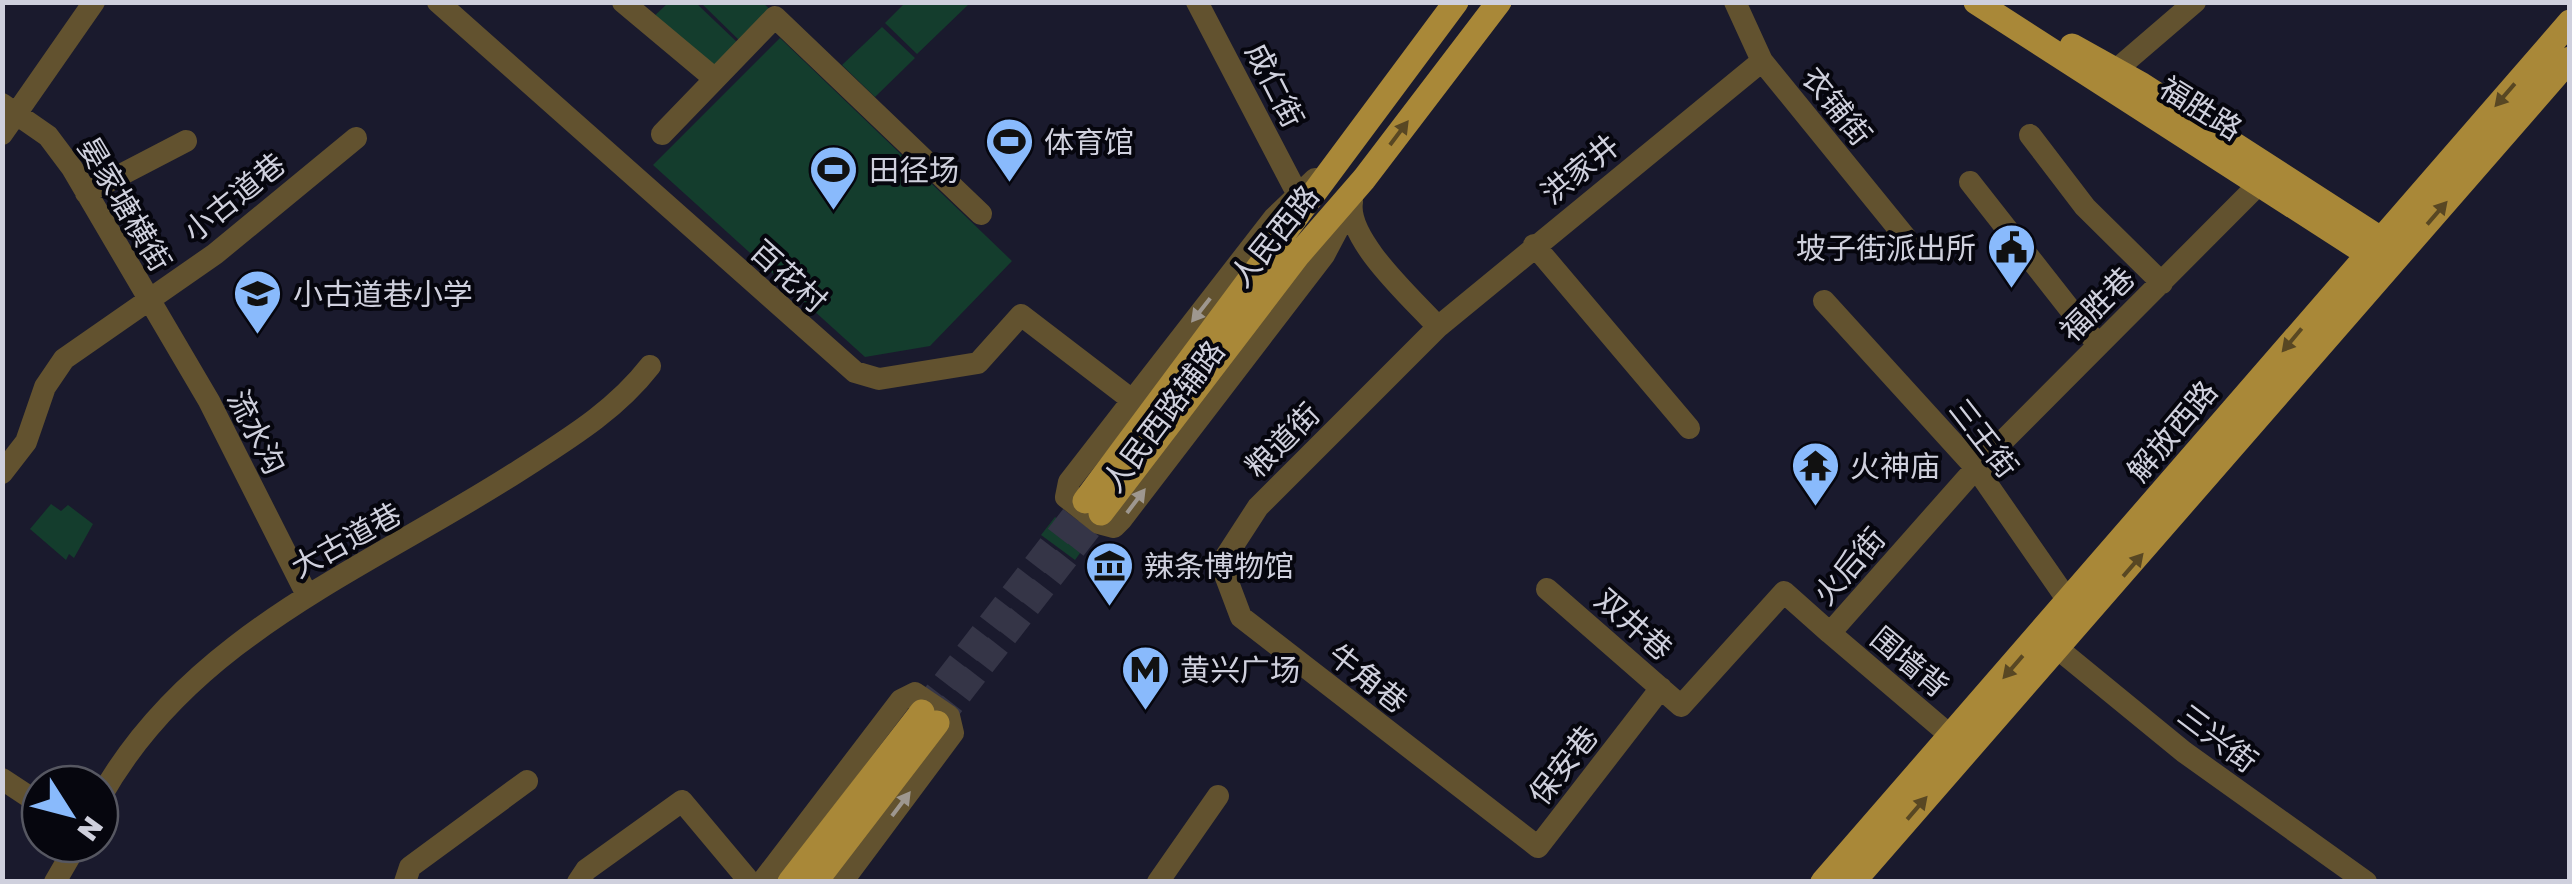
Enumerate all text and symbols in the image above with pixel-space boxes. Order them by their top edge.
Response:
street label: 成仁街 [1239,37,1311,133]
street label: 衣铺街 [1795,60,1879,152]
street label: 福胜路 [2153,69,2249,147]
one-way arrow [2494,83,2517,107]
sports icon: 体育馆 [983,116,1035,184]
one-way arrow [1389,120,1409,146]
place label: 体育馆 [1044,124,1134,160]
street label: 洪家井 [1534,127,1626,211]
street label: 晏家塘横街 [71,130,179,278]
sports icon: 田径场 [808,144,860,212]
street label: 小古道巷 [176,145,292,249]
place label: 田径场 [869,152,959,188]
street label: 人民西路 [1222,178,1326,294]
one-way arrow [2425,201,2447,226]
public building icon: 坡子街派出所 [1985,222,2037,290]
place label: 坡子街派出所 [1796,230,1976,266]
street label: 百花村 [744,233,834,319]
street label: 福胜巷 [2052,259,2142,349]
school or university icon: 小古道巷小学 [232,268,284,336]
place label: 小古道巷小学 [293,276,473,312]
one-way arrow [1191,297,1212,323]
one-way arrow [2281,327,2303,352]
street label: 人民西路辅路 [1094,333,1232,499]
street label: 解放西路 [2120,373,2224,489]
street label: 流水沟 [221,384,293,480]
street label: 三王街 [1942,391,2026,485]
street label: 粮道街 [1237,395,1327,485]
temple icon: 火神庙 [1789,440,1841,508]
place label: 火神庙 [1850,448,1940,484]
one-way arrow [1125,488,1146,513]
street label: 大古道巷 [285,495,407,585]
street label: 火后街 [1806,520,1892,612]
museum icon: 辣条博物馆 [1083,540,1135,608]
place label: 辣条博物馆 [1144,548,1294,584]
one-way arrow [2121,552,2143,577]
street label: 双井巷 [1588,581,1680,667]
street label: 围墙背 [1864,619,1956,705]
street label: 牛角巷 [1321,636,1415,720]
metro station icon: 黄兴广场 [1119,644,1171,712]
place label: 黄兴广场 [1180,652,1300,688]
one-way arrow [2002,654,2024,679]
street label: 三兴街 [2171,697,2265,779]
street label: 保安巷 [1521,718,1605,812]
north arrow [20,764,120,864]
one-way arrow [890,791,910,817]
one-way arrow [1906,796,1928,821]
text: N [71,811,110,847]

